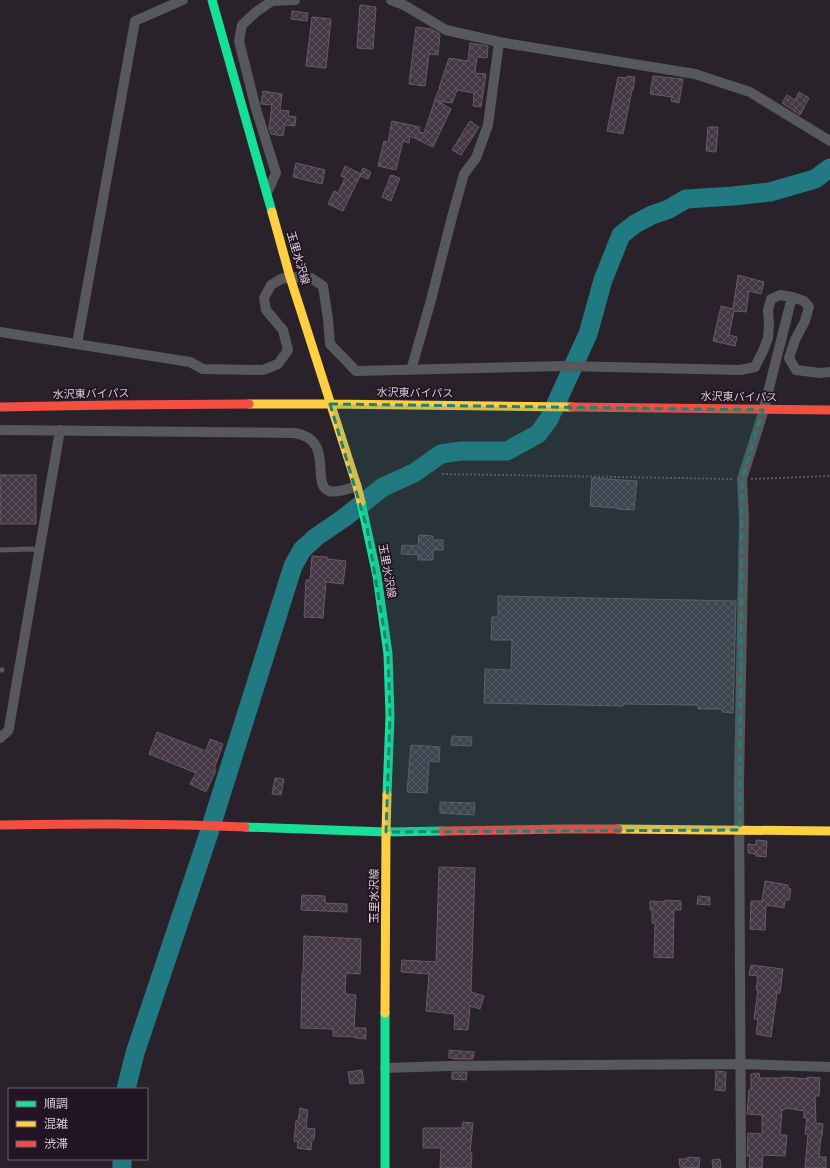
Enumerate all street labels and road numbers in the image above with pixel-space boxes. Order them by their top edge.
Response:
street label: 玉里水沢線 [284,230,312,286]
street label: 水沢東バイパス [377,386,453,400]
street label: 水沢東バイパス [53,387,129,401]
street label: 水沢東バイパス [701,390,777,404]
street label: 玉里水沢線 [376,543,398,599]
street label: 玉里水沢線 [368,869,381,924]

